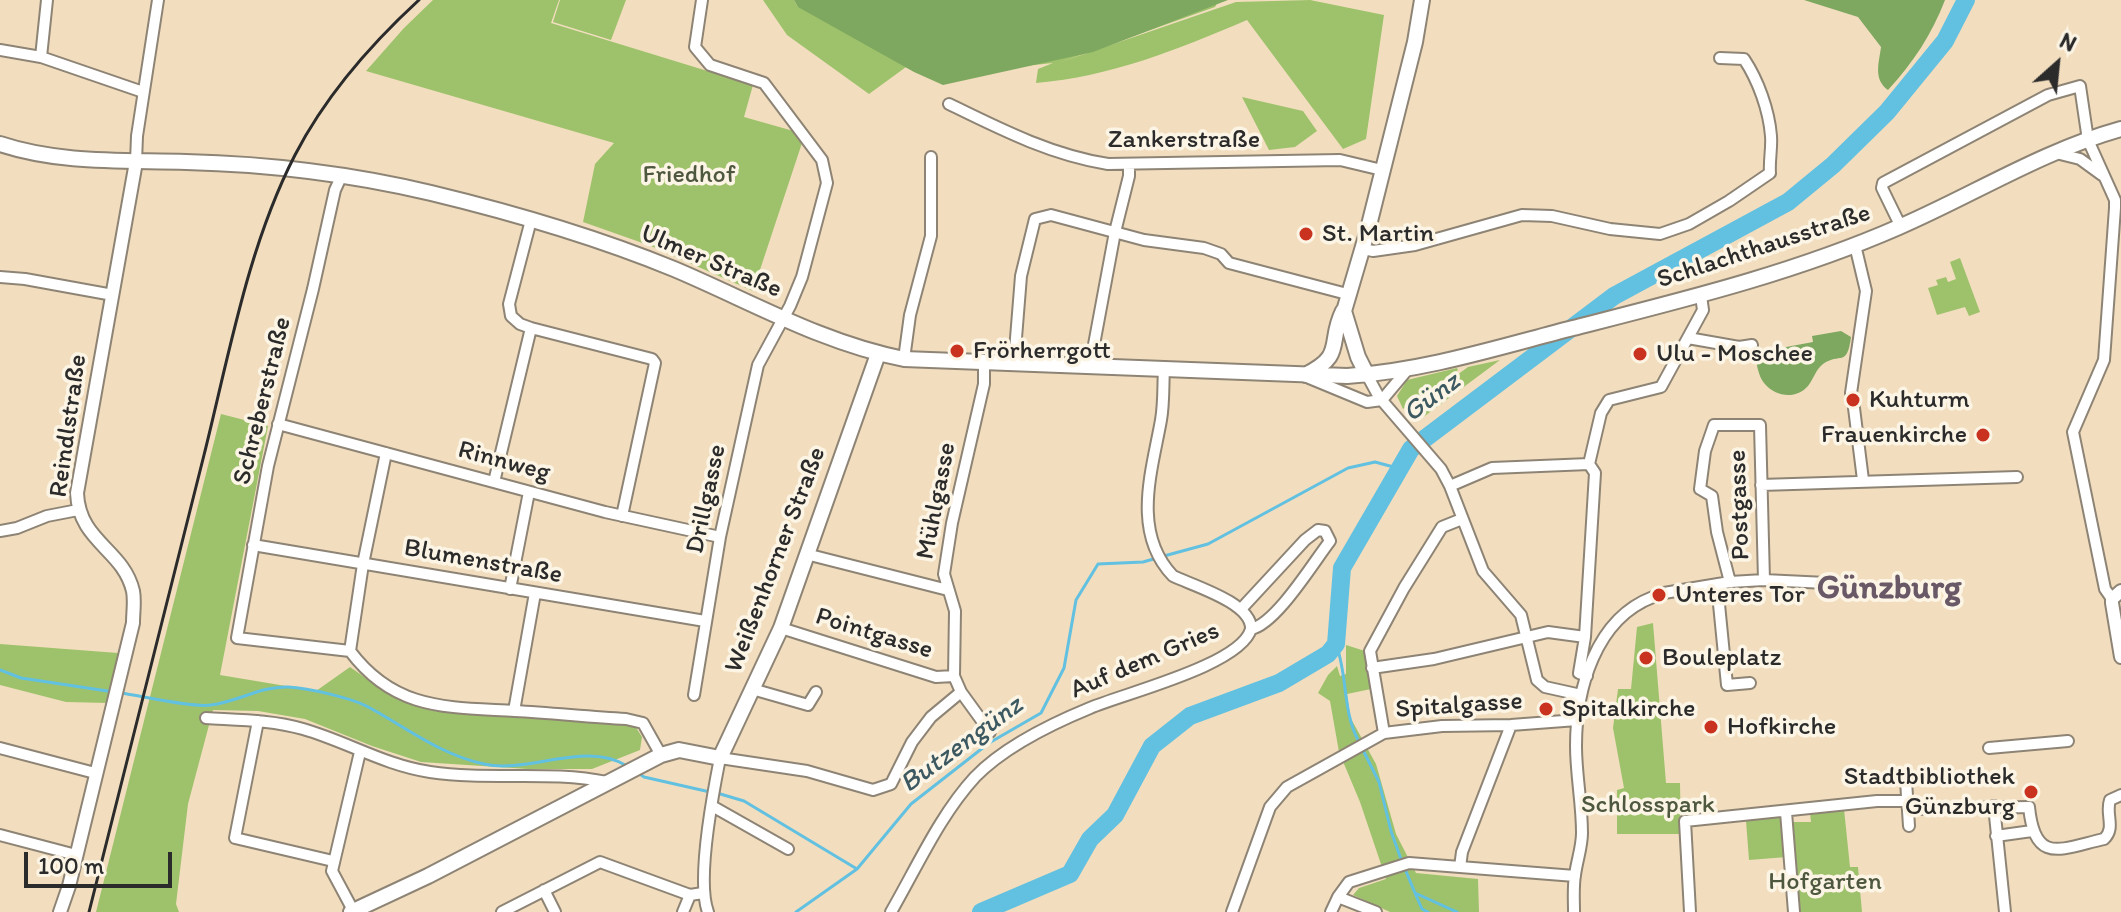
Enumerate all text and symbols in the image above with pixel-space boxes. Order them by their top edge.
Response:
north arrow [2017,24,2097,104]
text: N [2055,27,2081,58]
street label: Zankerstraße [1108,124,1260,156]
park label: Friedhof [642,159,736,191]
street label: Schlachthausstraße [1654,198,1874,296]
street label: Ulmer Straße [636,218,786,306]
place label: St. Martin [1322,218,1434,250]
marker: St. Martin [1297,225,1315,243]
street label: Schreberstraße [227,314,299,488]
place label: Frörherrgott [973,335,1111,367]
place label: Ulu - Moschee [1656,338,1813,370]
marker: Frörherrgott [948,342,966,360]
marker: Ulu - Moschee [1631,345,1649,363]
street label: Reindlstraße [44,353,94,499]
water label: Günz [1397,366,1467,430]
place label: Kuhturm [1869,384,1970,416]
marker: Kuhturm [1844,391,1862,409]
place label: Frauenkirche [1821,419,1967,451]
marker: Frauenkirche [1974,426,1992,444]
street label: Rinnweg [454,435,554,489]
street label: Mühlgasse [910,440,964,562]
street label: Drillgasse [680,442,734,556]
street label: Weißenhorner Straße [719,443,833,677]
street label: Postgasse [1722,449,1758,561]
street label: Blumenstraße [402,533,564,591]
district label: Günzburg [1817,569,1961,609]
place label: Unteres Tor [1675,579,1805,611]
marker: Unteres Tor [1650,586,1668,604]
street label: Pointgasse [812,601,936,667]
street label: Auf dem Gries [1066,616,1224,706]
place label: Bouleplatz [1662,642,1781,674]
marker: Bouleplatz [1637,649,1655,667]
street label: Spitalgasse [1394,686,1524,726]
water label: Butzengünz [894,689,1030,801]
place label: Spitalkirche [1562,693,1695,725]
marker: Spitalkirche [1537,700,1555,718]
place label: Hofkirche [1727,711,1836,743]
marker: Hofkirche [1702,718,1720,736]
place label: Stadtbibliothek Günzburg [1844,761,2015,822]
marker: Stadtbibliothek Günzburg [2022,783,2040,801]
park label: Schlosspark [1581,789,1715,821]
scale bar [28,836,176,886]
text: 100 m [38,851,104,880]
park label: Hofgarten [1768,866,1882,898]

